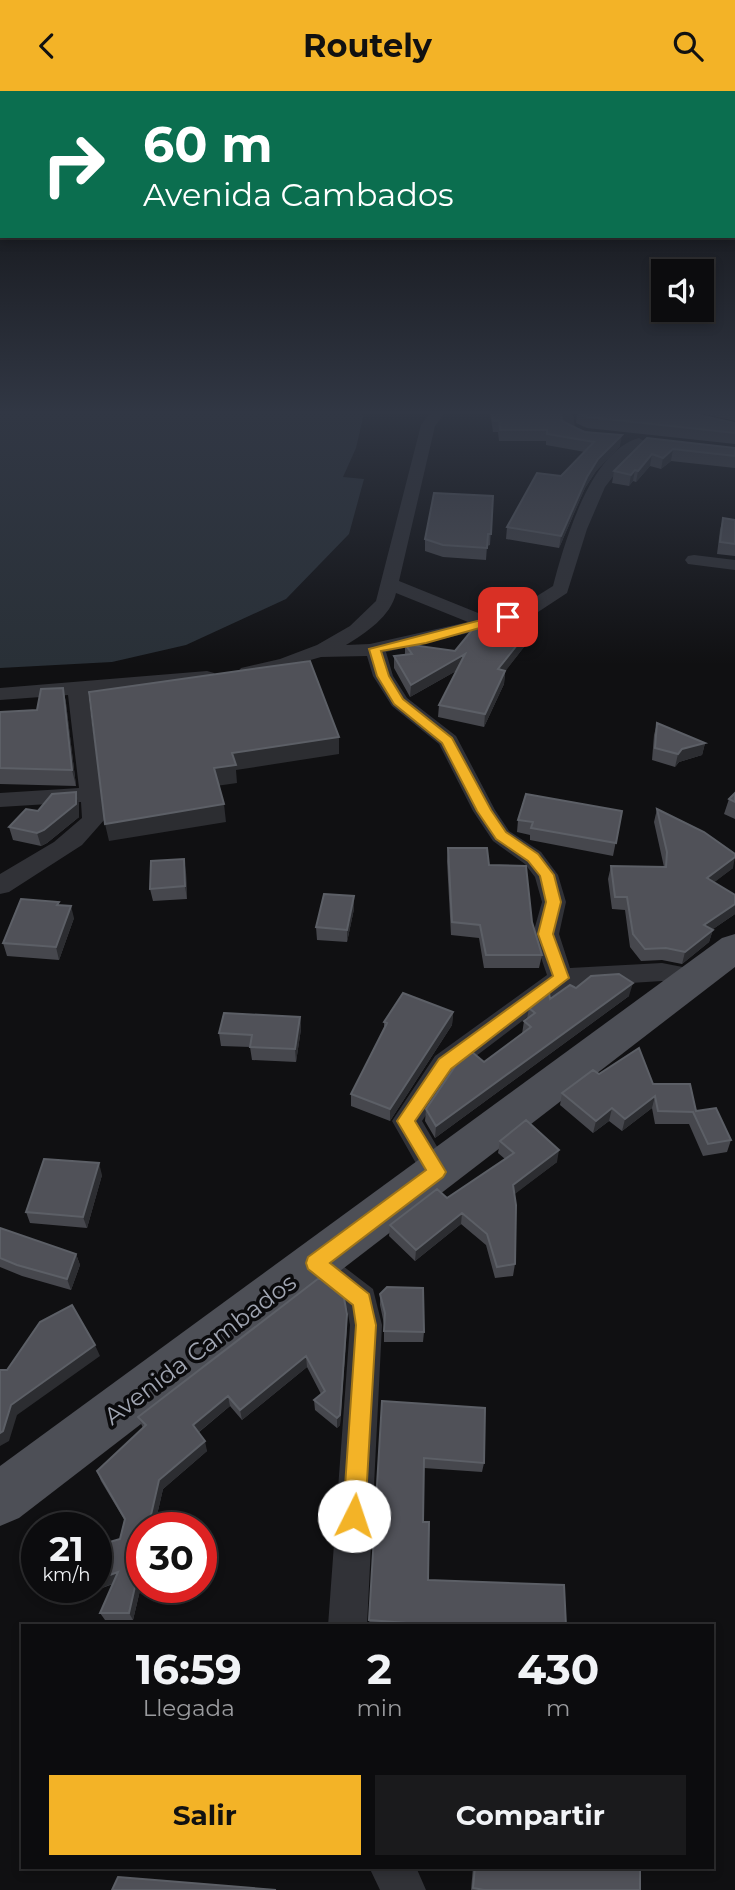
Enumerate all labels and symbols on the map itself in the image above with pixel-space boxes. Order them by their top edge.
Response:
pin [478,587,538,647]
street label: Avenida Cambados [98,1267,302,1431]
position arrow [317,1479,391,1553]
speed limit sign: 30 [126,1512,217,1603]

